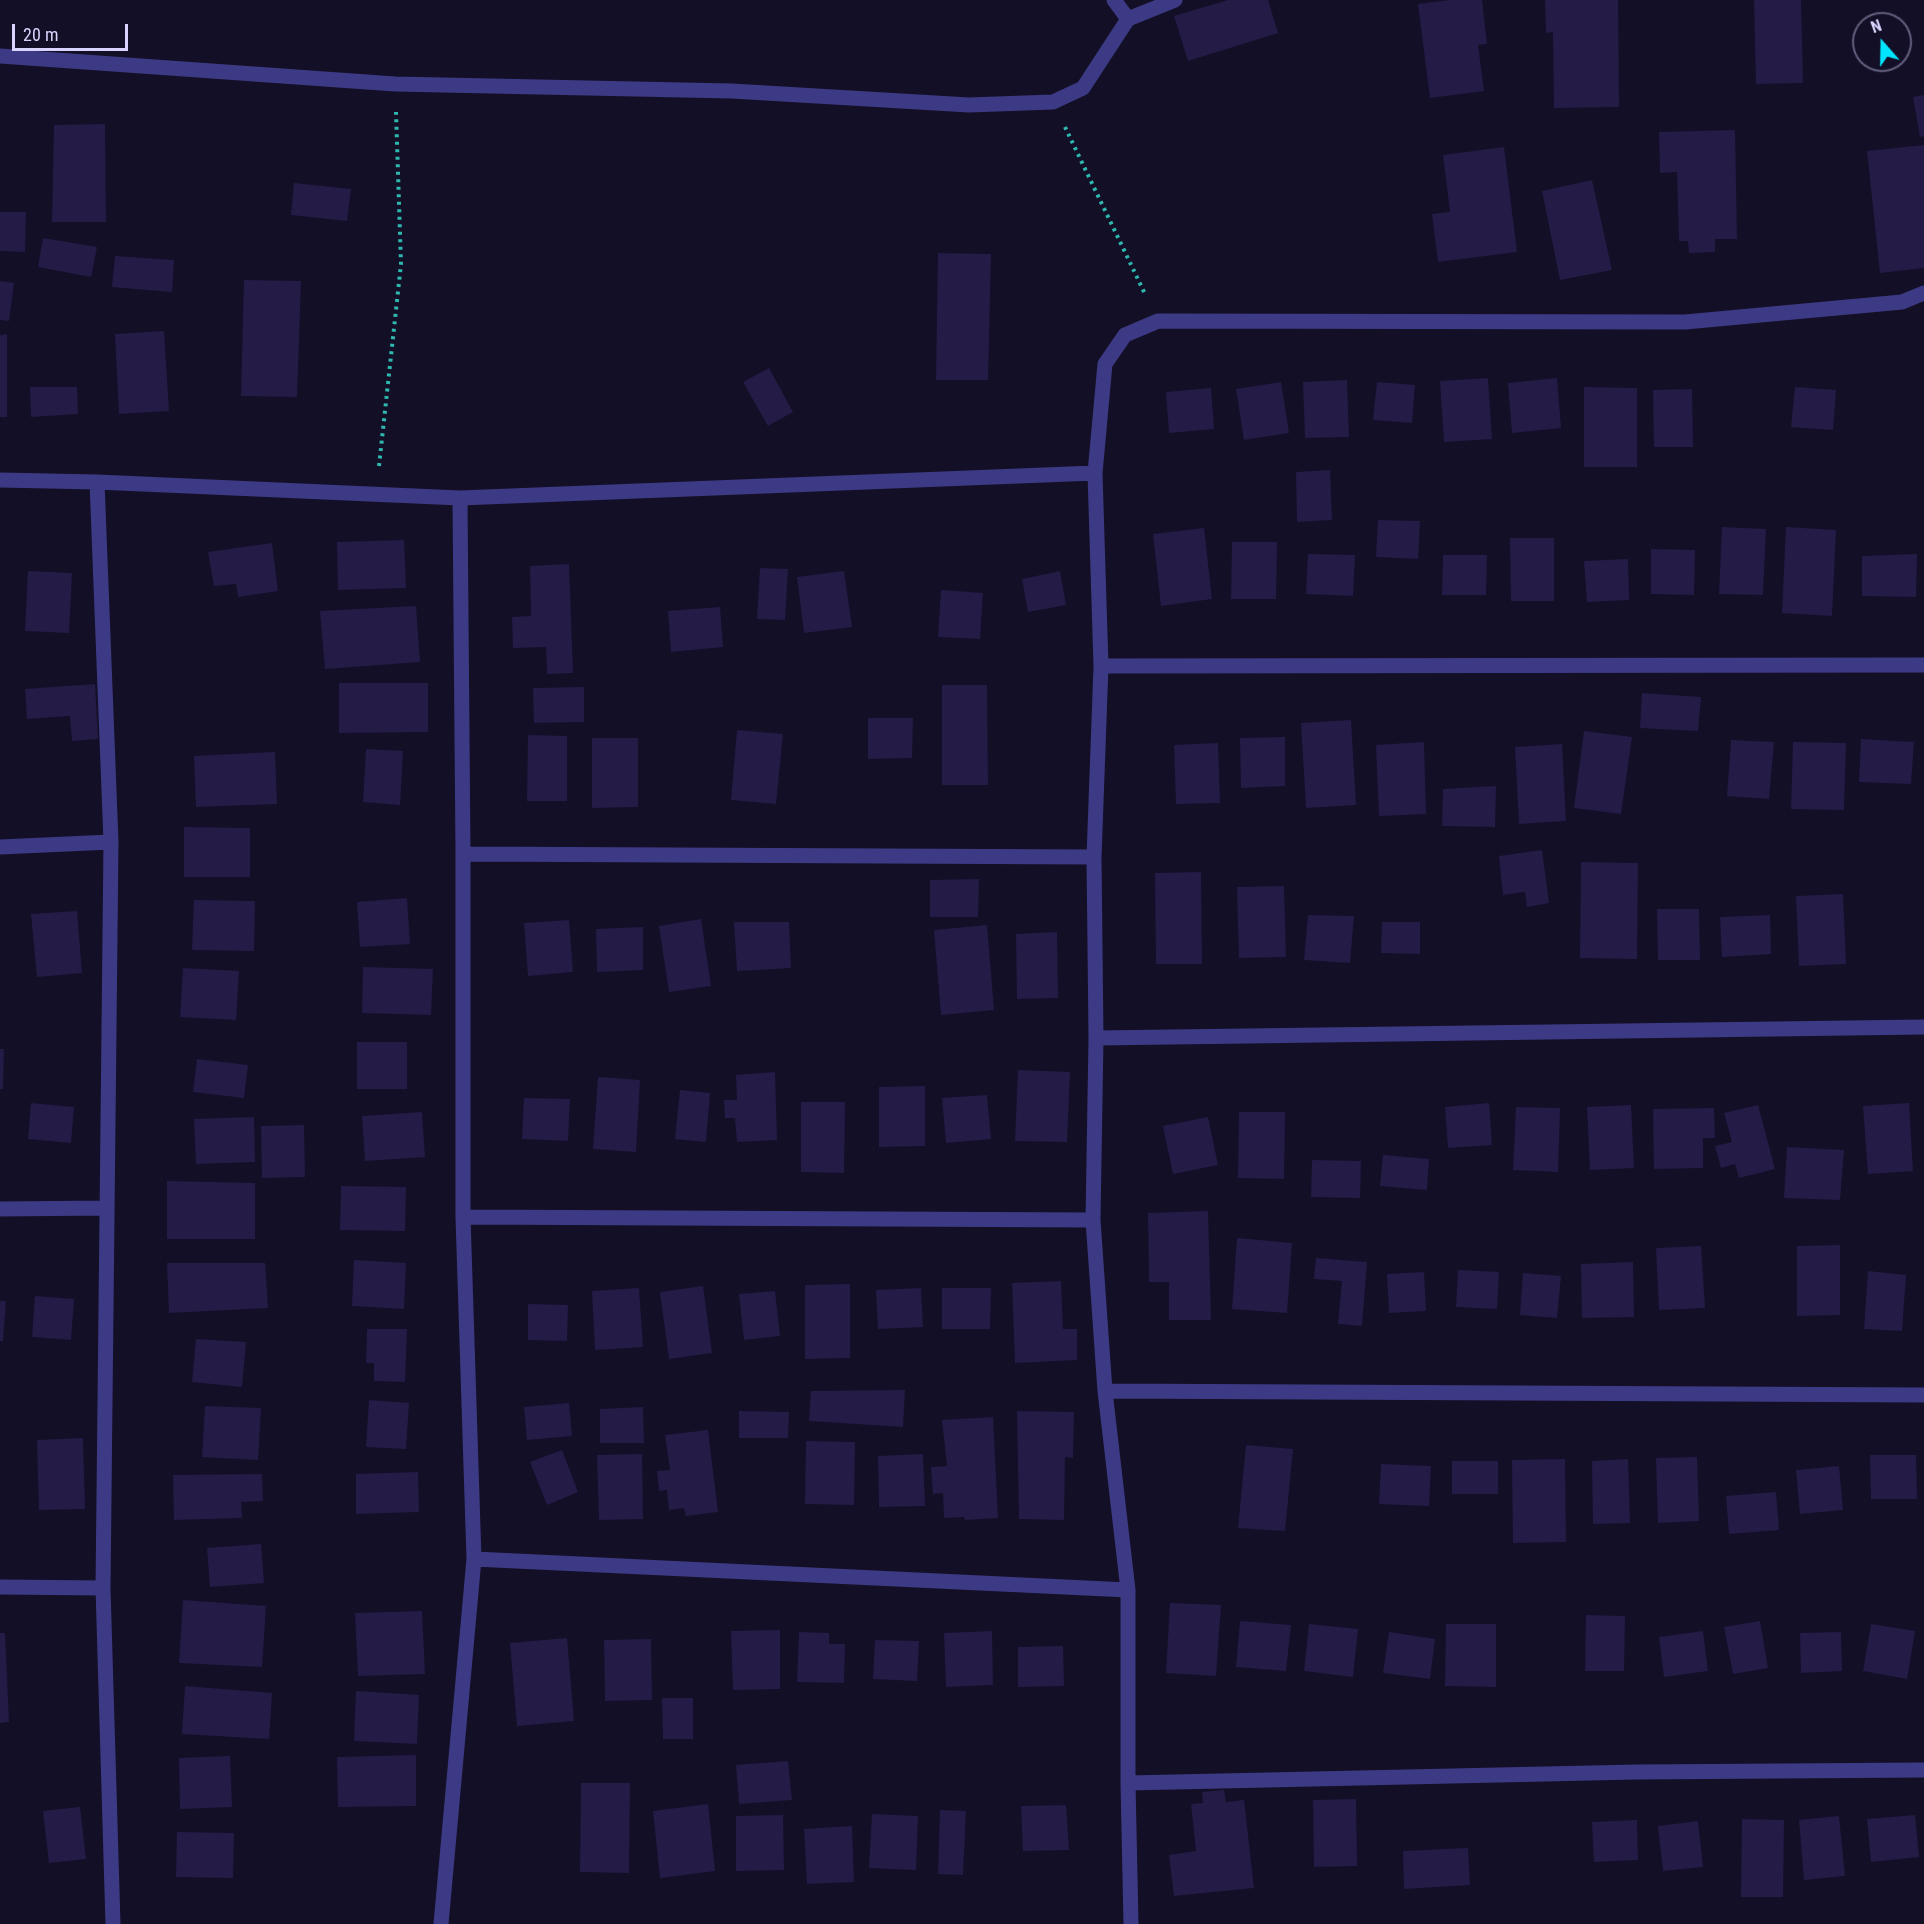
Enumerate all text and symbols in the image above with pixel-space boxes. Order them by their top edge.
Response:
scale bar [15,12,130,50]
north arrow [1852,12,1912,72]
text: N [1868,16,1884,37]
text: 20 m [23,24,58,45]

